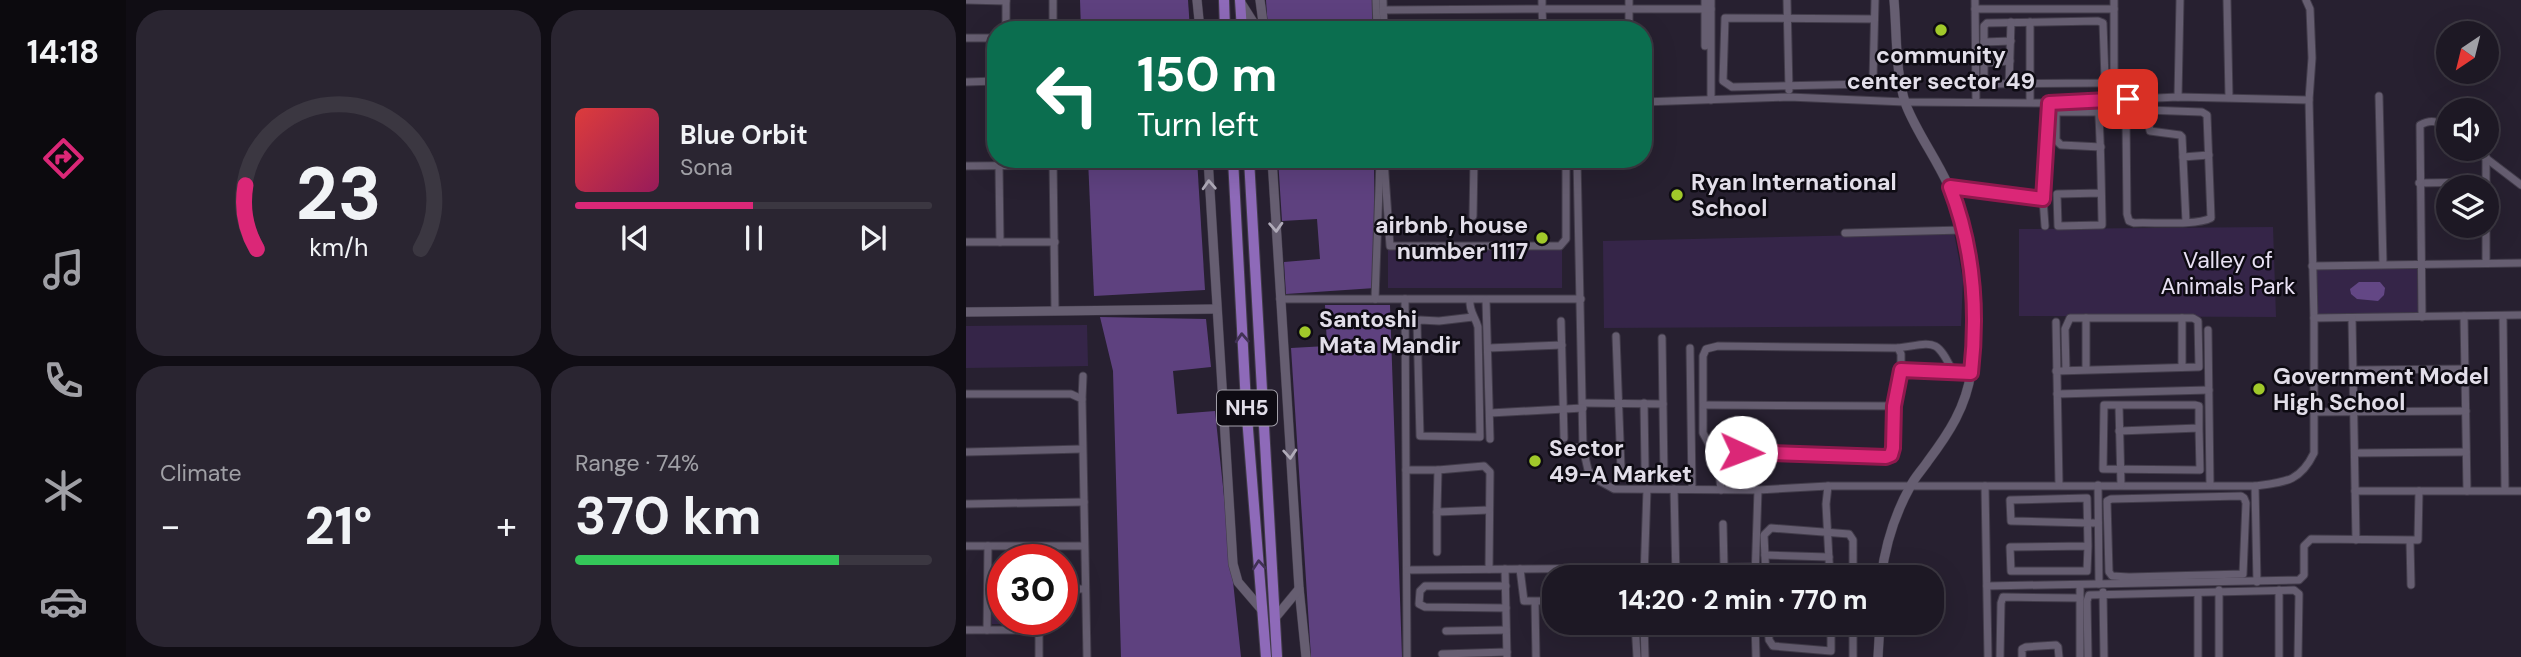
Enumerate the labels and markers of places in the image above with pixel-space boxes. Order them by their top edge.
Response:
marker: community center sector 49 [1933,22,1949,38]
place label: community center sector 49 [1847,40,2035,96]
pin [2098,69,2158,129]
place label: Ryan International School [1691,167,1897,223]
marker: Ryan International School [1669,187,1685,203]
place label: airbnb, house number 1117 [1375,210,1528,266]
marker: airbnb, house number 1117 [1534,230,1550,246]
place label: Santoshi Mata Mandir [1319,304,1460,360]
marker: Santoshi Mata Mandir [1297,324,1313,340]
place label: Government Model High School [2273,361,2489,417]
marker: Government Model High School [2251,381,2267,397]
place label: Sector 49-A Market [1549,433,1692,489]
marker: Sector 49-A Market [1527,453,1543,469]

